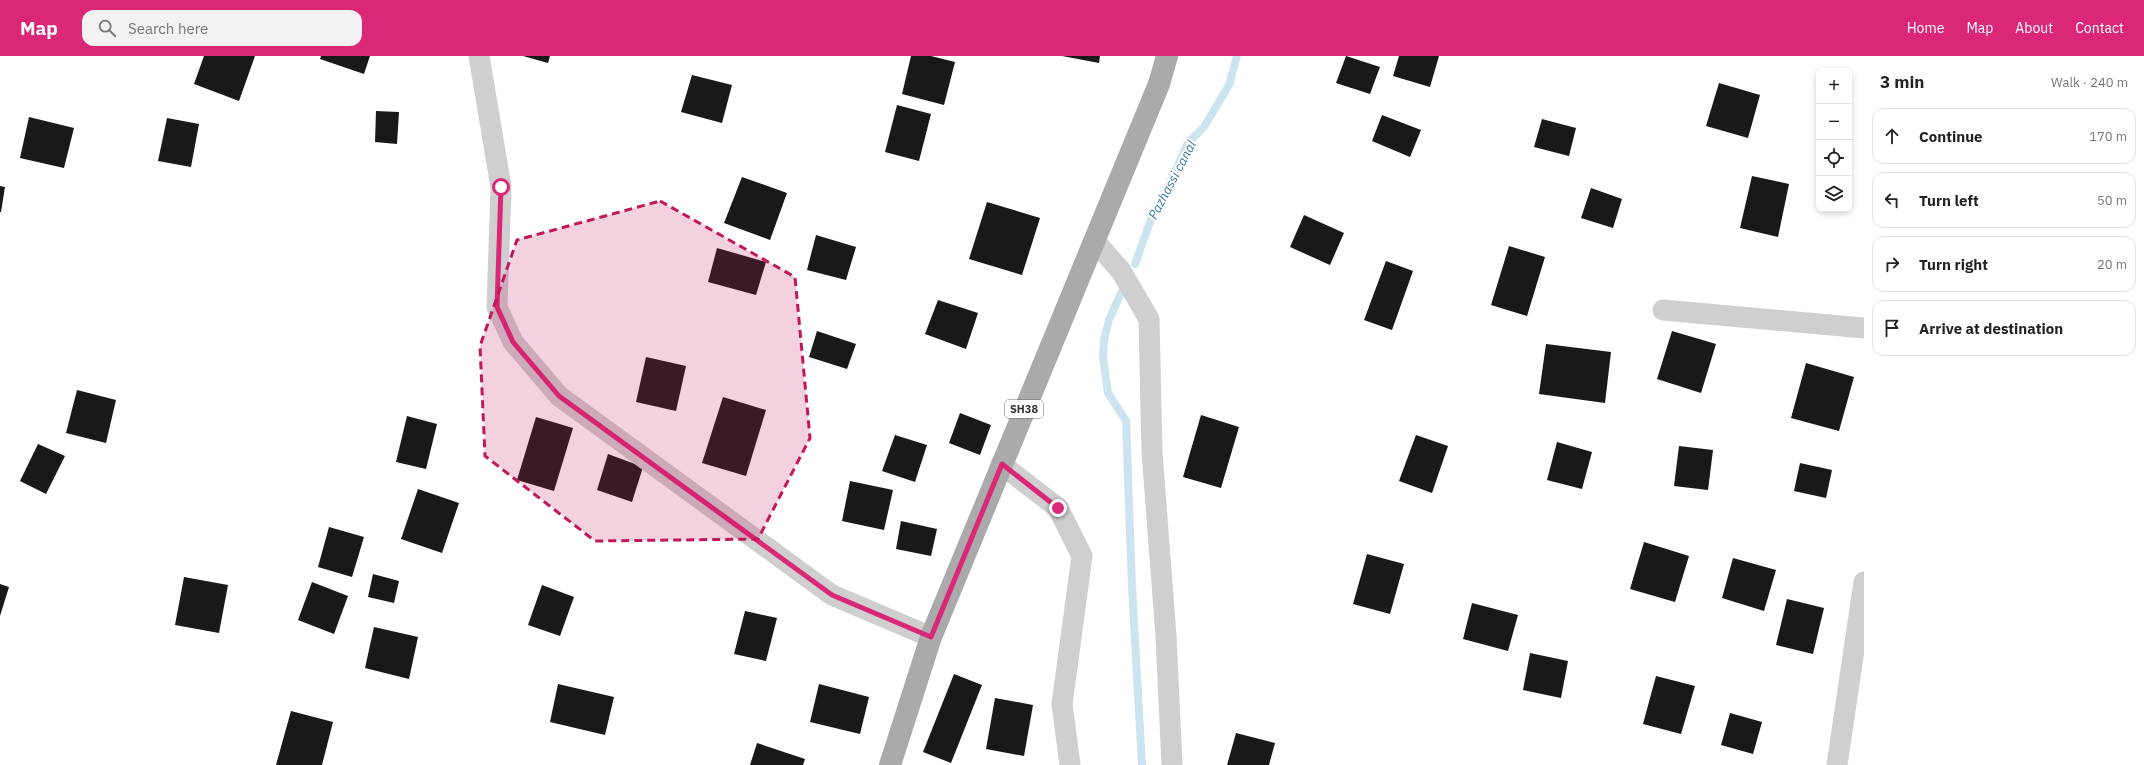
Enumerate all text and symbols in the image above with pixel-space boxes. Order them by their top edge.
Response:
search box [82,10,362,46]
text: Map [20,16,58,40]
icon: search [96,17,118,39]
text: Search here [128,19,208,38]
text: Home [1907,19,1944,37]
text: Map [1966,19,1993,37]
text: About [2015,19,2053,37]
text: Contact [2075,19,2124,37]
map controls [1816,68,1852,212]
button: + [1816,68,1852,104]
text: 3 min [1880,71,1924,93]
text: Walk · 240 m [2051,74,2128,91]
button: − [1816,104,1852,140]
icon: ahead [1881,125,1903,147]
text: Continue [1919,127,1983,146]
text: 170 m [2089,128,2127,145]
water label: Pazhassi canal [1144,137,1200,222]
button: locate [1816,140,1852,176]
button: layers [1816,176,1852,212]
route start [492,178,510,196]
icon: left [1881,189,1903,211]
text: Turn left [1919,191,1979,210]
text: 50 m [2097,192,2127,209]
icon: right [1881,253,1903,275]
text: Turn right [1919,255,1988,274]
text: 20 m [2097,256,2127,273]
icon: arrive [1881,317,1903,339]
text: Arrive at destination [1919,319,2063,338]
road number: SH38 [1005,400,1043,418]
route end [1049,499,1067,517]

